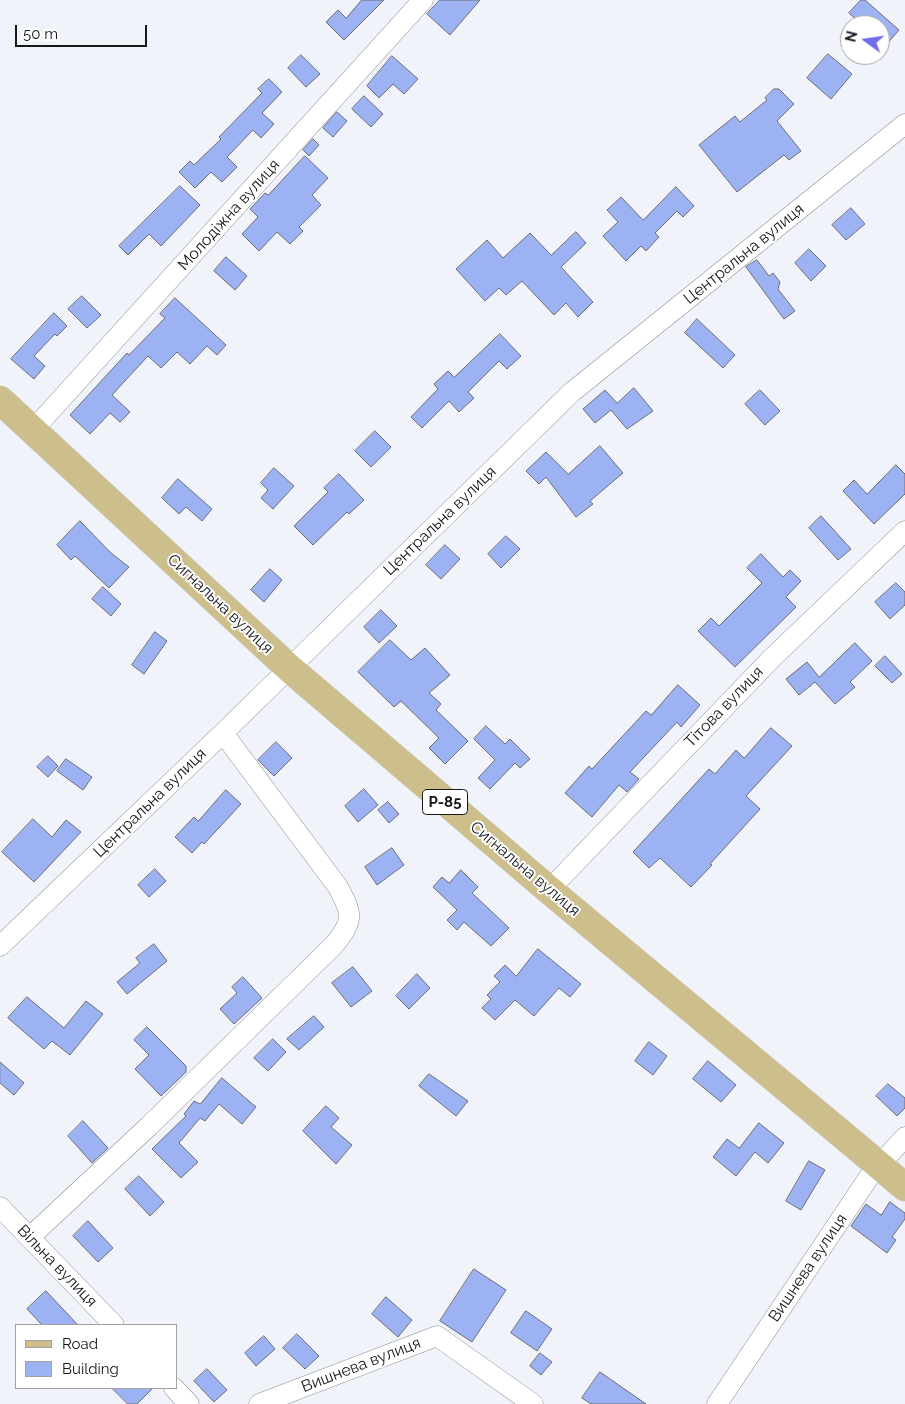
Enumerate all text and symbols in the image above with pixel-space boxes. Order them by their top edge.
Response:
scale bar [18,15,150,47]
north arrow [840,15,890,65]
text: 50 m [23,25,58,43]
text: N [842,29,860,44]
street label: Молодіжна вулиця [174,155,284,275]
street label: Центральна вулиця [680,200,808,308]
street label: Центральна вулиця [380,462,500,580]
street label: Сигнальна вулиця [163,550,277,658]
street label: Тітова вулиця [681,663,767,751]
street label: Центральна вулиця [90,744,210,862]
road number: Р-85 [422,790,468,814]
street label: Сигнальна вулиця [466,817,584,921]
street label: Вишнева вулиця [765,1210,851,1326]
street label: Вільна вулиця [13,1221,101,1311]
legend [15,1324,178,1389]
street label: Вишнева вулиця [299,1333,423,1397]
text: Road [62,1335,98,1353]
text: Building [62,1360,119,1378]

